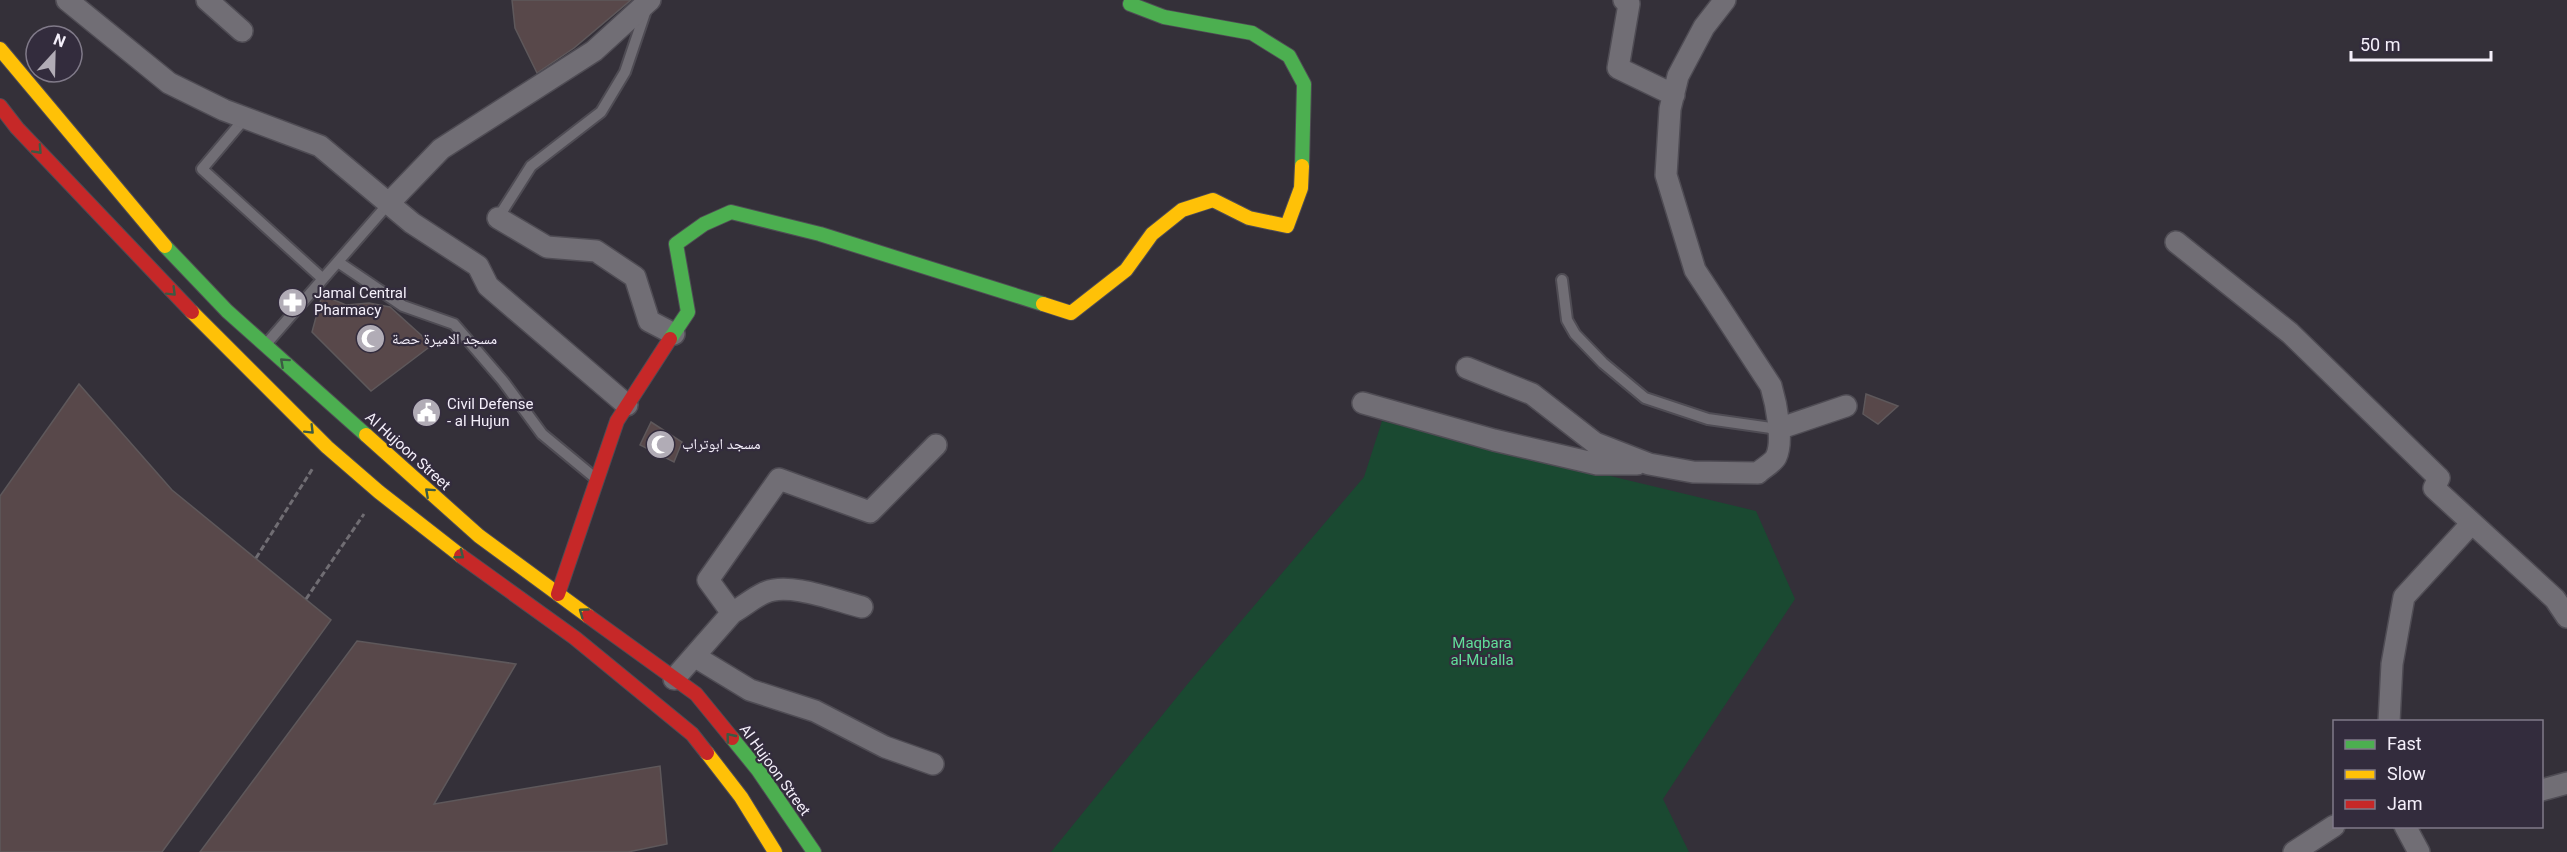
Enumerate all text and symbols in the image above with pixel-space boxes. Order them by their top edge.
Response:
north arrow [24,24,84,84]
scale bar [2351,24,2490,62]
text: N [51,30,68,51]
text: 50 m [2360,34,2400,55]
one-way arrow [31,144,42,154]
place label: Jamal Central Pharmacy [314,284,407,319]
one-way arrow [166,285,176,296]
pharmacy icon: Jamal Central Pharmacy [277,286,309,318]
mosque icon: مسجد الاميرة حصة [355,323,387,355]
place label: مسجد الاميرة حصة [392,330,497,348]
one-way arrow [280,358,291,369]
place label: Civil Defense - al Hujun [447,395,534,430]
public building icon: Civil Defense - al Hujun [410,397,442,429]
street label: Al Hujoon Street [362,408,454,494]
one-way arrow [304,423,314,434]
mosque icon: مسجد ابوتراب [645,428,677,460]
place label: مسجد ابوتراب [682,435,761,453]
one-way arrow [425,488,436,499]
one-way arrow [453,547,464,558]
one-way arrow [578,608,589,619]
park label: Maqbara al-Mu'alla [1450,634,1514,669]
legend [2333,720,2543,828]
street label: Al Hujoon Street [736,721,814,819]
one-way arrow [727,732,738,743]
text: Fast [2387,733,2422,754]
text: Slow [2387,763,2426,784]
text: Jam [2387,793,2423,814]

